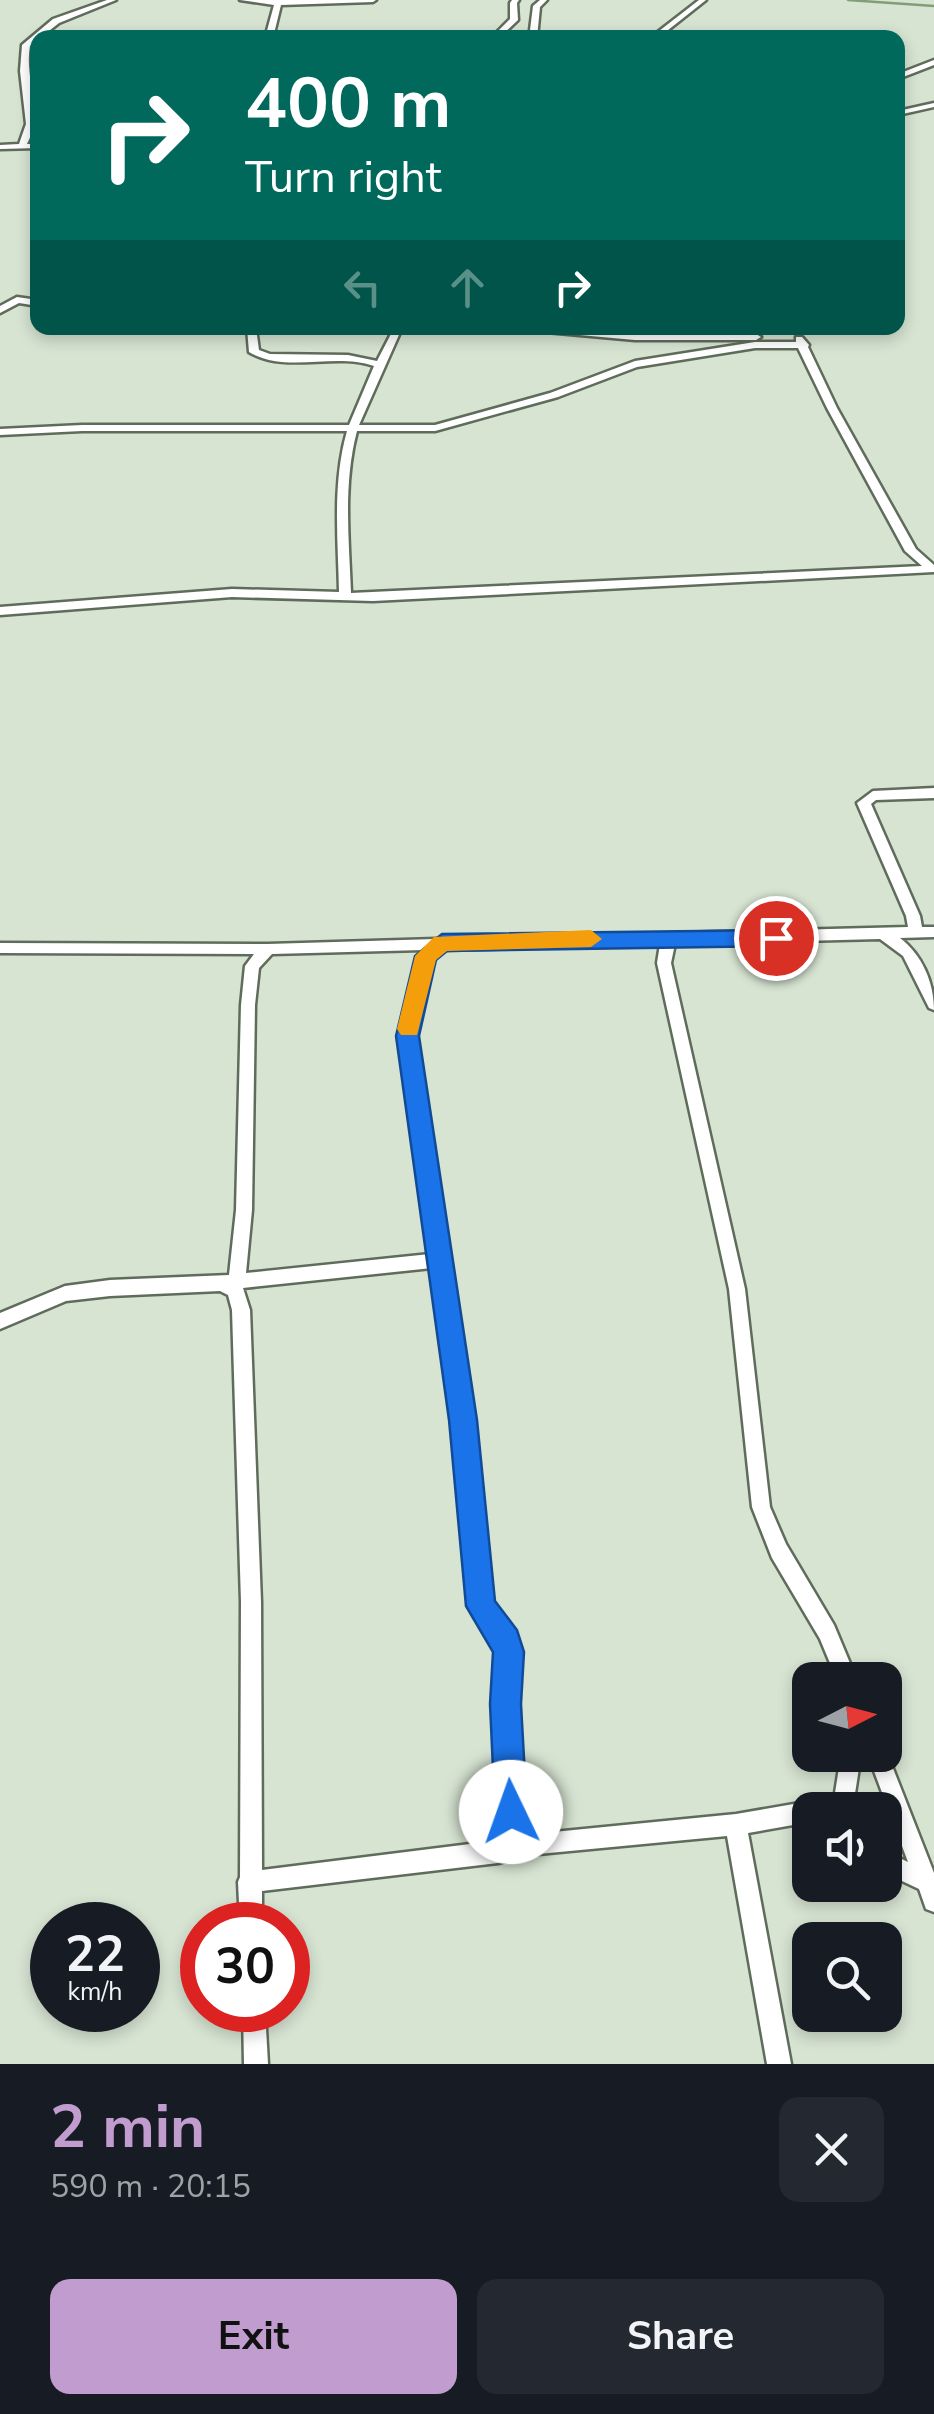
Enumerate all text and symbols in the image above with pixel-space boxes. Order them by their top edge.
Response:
text: 400 m [245,56,451,152]
icon: right [80,70,210,200]
text: Turn right [245,147,442,208]
icon: left [335,260,390,315]
icon: ahead [440,260,495,315]
icon: right [545,260,600,315]
pin [734,896,819,981]
icon: arrive [749,911,804,966]
north arrow [792,1662,902,1772]
map controls [792,1662,902,2032]
position arrow [459,1760,563,1864]
button: sound [792,1792,902,1902]
speed limit sign: 30 [180,1902,310,2032]
text: 22 [65,1920,125,1989]
button: search [792,1922,902,2032]
text: km/h [67,1975,123,2009]
text: 2 min [50,2086,205,2168]
button: close [779,2097,884,2202]
text: 590 m · 20:15 [50,2165,251,2208]
button: Exit [50,2279,457,2394]
button: Share [477,2279,884,2394]

